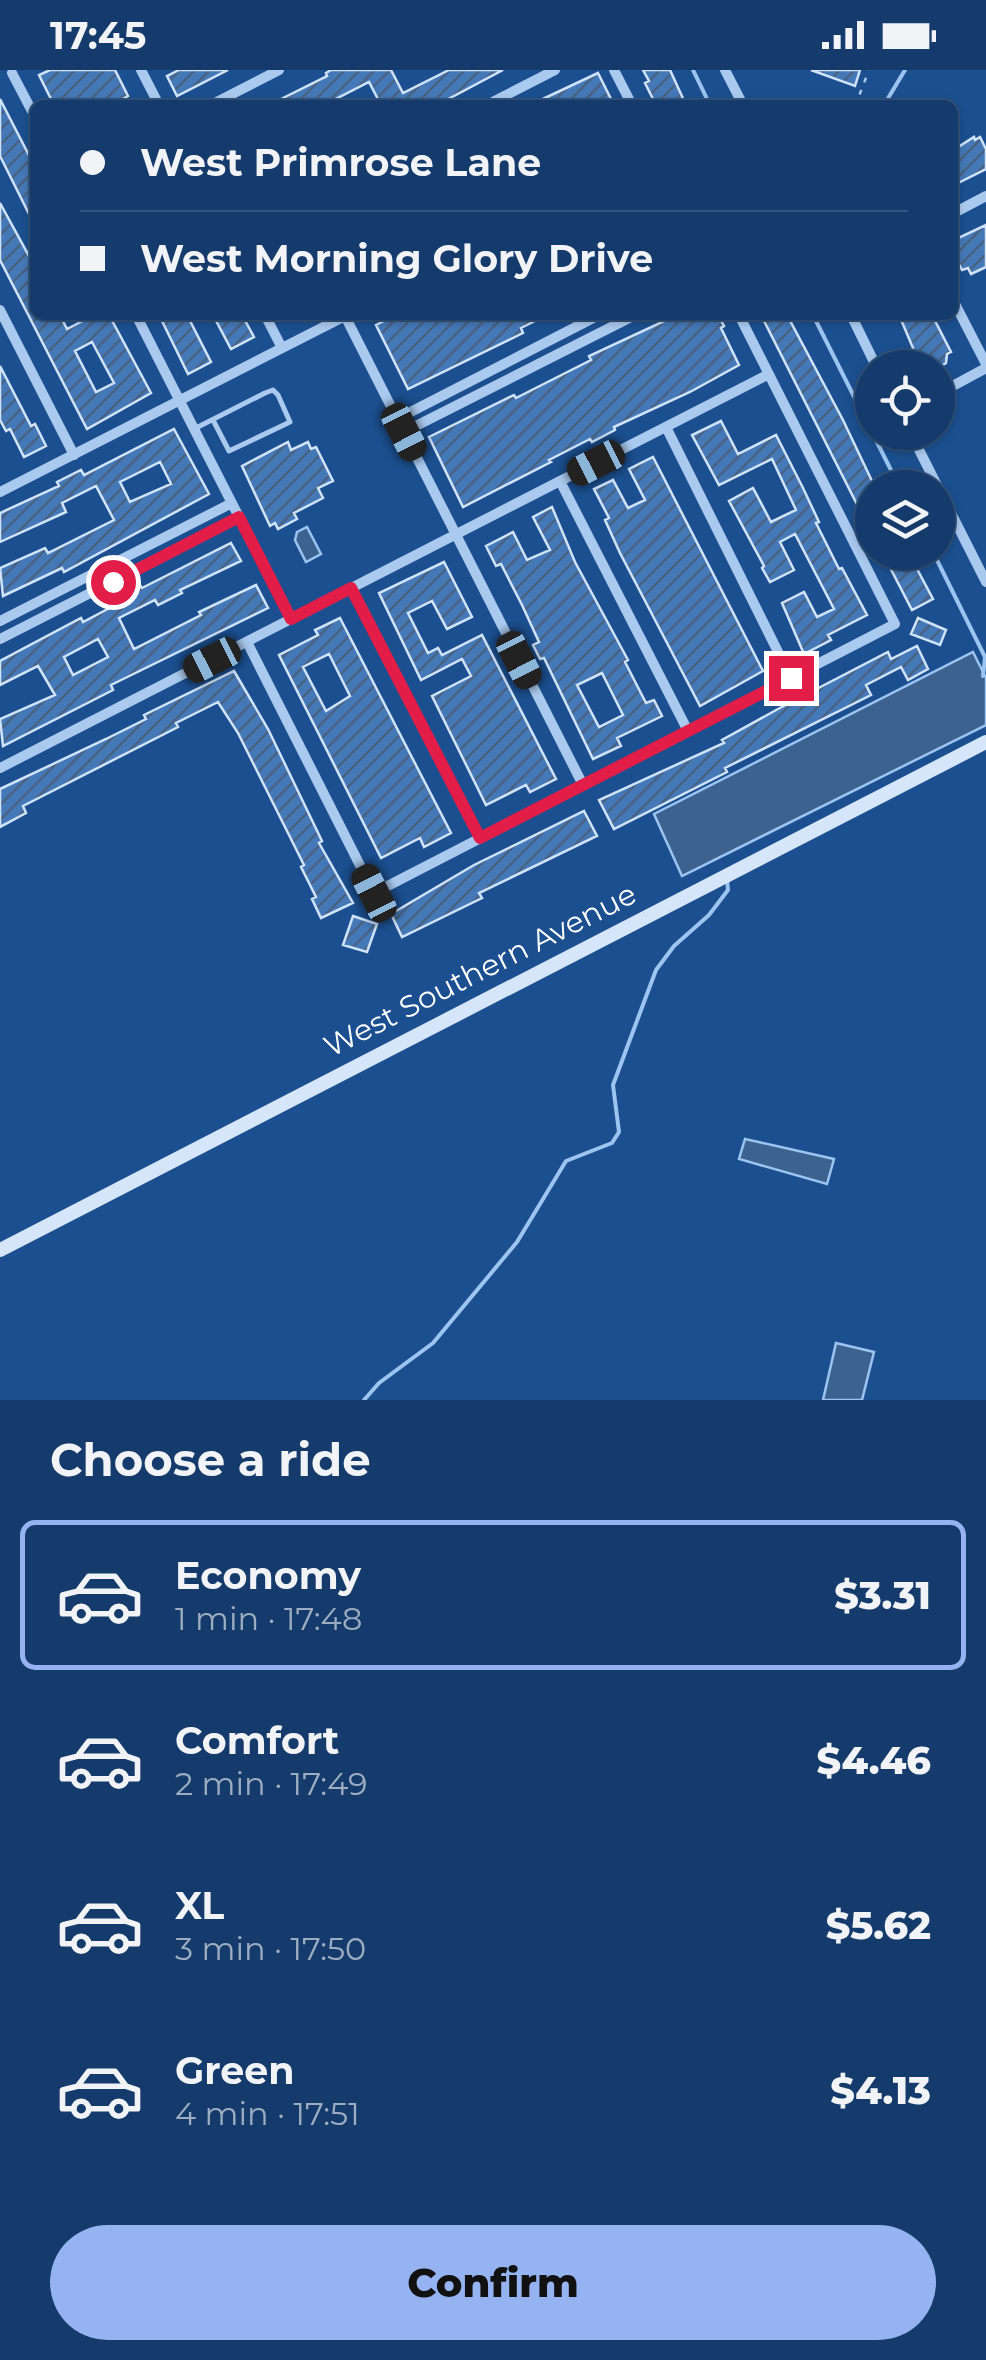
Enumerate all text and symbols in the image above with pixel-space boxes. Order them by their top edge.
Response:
text: 17:45 [50,12,146,59]
text: West Primrose Lane [140,139,541,186]
text: West Morning Glory Drive [140,235,653,282]
map controls [855,350,955,570]
button: locate [855,350,955,450]
car [377,398,431,466]
car [562,436,630,490]
button: layers [855,470,955,570]
route start [91,560,136,605]
car [492,626,546,694]
car [178,633,246,687]
route end [769,656,814,701]
car [347,859,401,927]
street label: West Southern Avenue [318,875,642,1065]
text: Choose a ride [50,1432,371,1487]
icon: car [55,1550,145,1640]
text: Economy [175,1552,361,1599]
text: $3.31 [834,1572,931,1619]
text: 1 min · 17:48 [175,1599,362,1638]
icon: car [55,1715,145,1805]
text: Comfort [175,1717,339,1764]
text: $4.46 [816,1737,931,1784]
text: 2 min · 17:49 [175,1764,368,1803]
icon: car [55,1880,145,1970]
text: XL [175,1882,224,1929]
text: $5.62 [826,1902,931,1949]
text: 3 min · 17:50 [175,1929,366,1968]
icon: car [55,2045,145,2135]
text: Green [175,2047,295,2094]
text: $4.13 [830,2067,931,2114]
text: 4 min · 17:51 [175,2094,360,2133]
button: Confirm [50,2225,936,2340]

